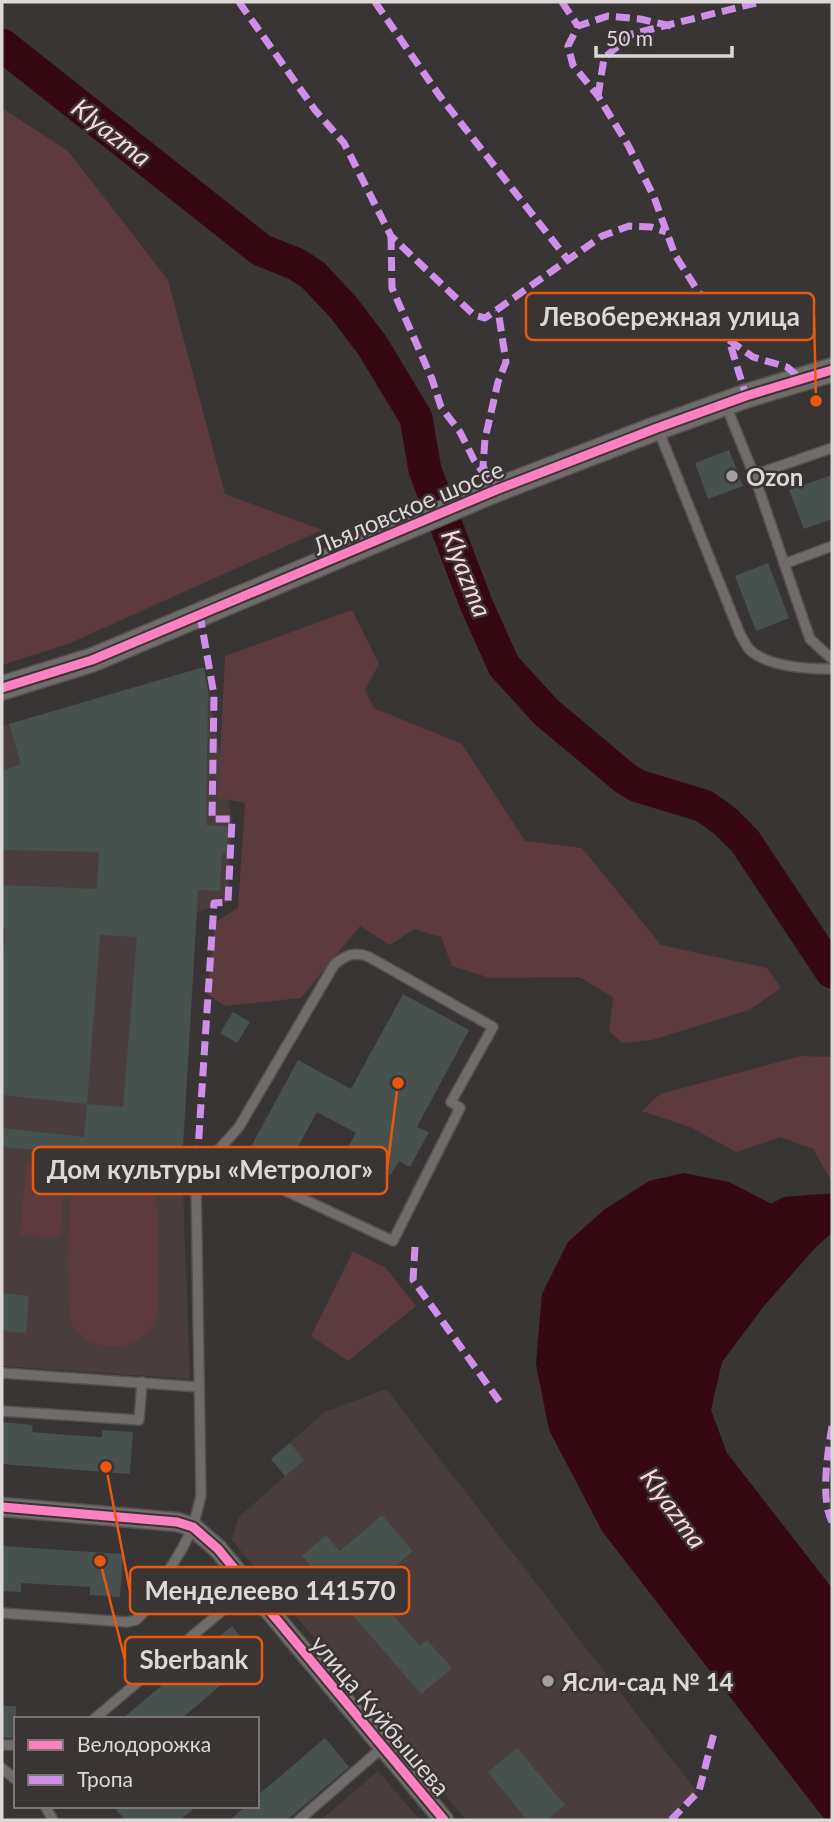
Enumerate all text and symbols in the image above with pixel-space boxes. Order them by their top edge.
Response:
scale bar [596,14,732,58]
text: 50 m [606,25,653,50]
water label: Klyazma [66,91,158,173]
callout: Левобережная улица [526,293,814,340]
text: Левобережная улица [539,300,800,332]
street label: Льяловское шоссе [307,454,508,561]
place label: Ozon [746,462,803,491]
marker: Ozon [724,468,740,484]
water label: Klyazma [435,524,499,622]
callout: Дом культуры «Метролог» [33,1147,387,1194]
text: Дом культуры «Метролог» [47,1153,373,1185]
water label: Klyazma [634,1461,714,1555]
callout: Менделеево 141570 [130,1567,409,1614]
text: Менделеево 141570 [144,1574,396,1606]
street label: улица Куйбышева [305,1629,457,1801]
callout: Sberbank [125,1637,262,1684]
text: Sberbank [140,1643,249,1675]
place label: Ясли-сад № 14 [561,1667,734,1696]
marker: Ясли-сад № 14 [540,1673,556,1689]
legend [14,1717,259,1808]
text: Велодорожка [77,1731,211,1756]
text: Тропа [77,1766,133,1791]

